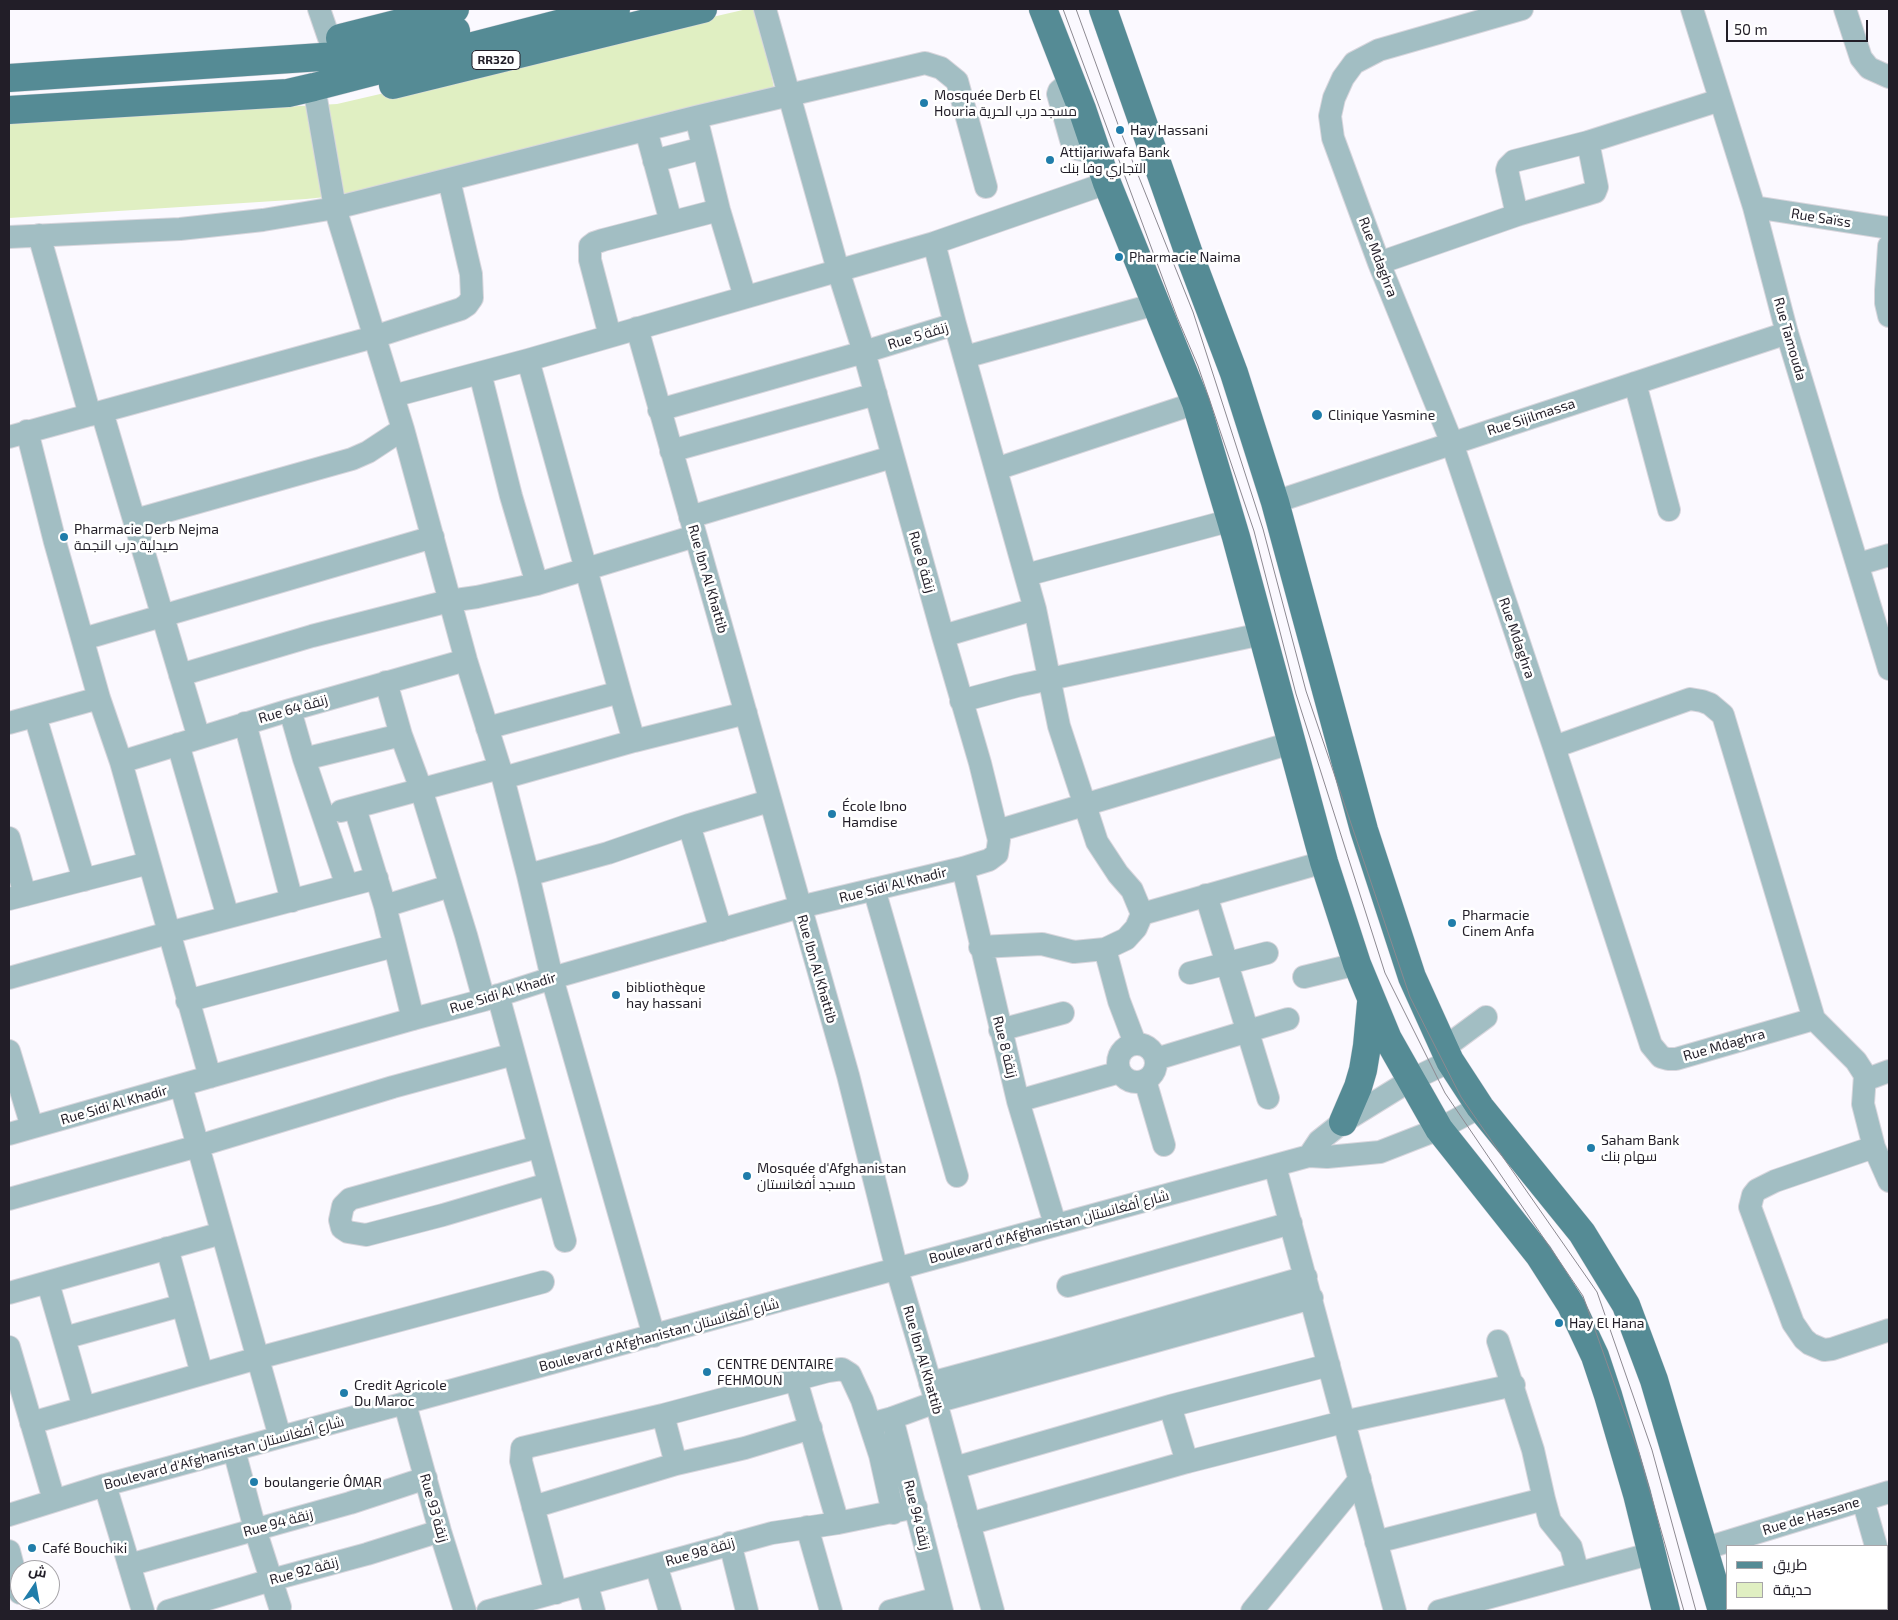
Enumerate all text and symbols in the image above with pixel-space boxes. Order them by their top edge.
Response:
scale bar [1728,10,1870,42]
text: 50 m [1734,20,1768,38]
road number: RR320 [472,50,520,70]
place label: Mosquée Derb El Houria مسجد درب الحرية [934,87,1077,120]
marker: Mosquée Derb El Houria مسجد درب الحرية [918,97,930,109]
place label: Hay Hassani [1130,122,1208,138]
marker: Hay Hassani [1114,124,1126,136]
place label: Attijariwafa Bank التجاري وفا بنك [1060,144,1170,176]
marker: Attijariwafa Bank التجاري وفا بنك [1044,154,1056,166]
street label: Rue Saïss [1790,205,1852,231]
street label: Rue Mdaghra [1355,215,1401,299]
place label: Pharmacie Naima [1129,249,1241,265]
marker: Pharmacie Naima [1113,251,1125,263]
street label: Rue Tamouda [1770,296,1810,382]
street label: Rue 5 زنقة [886,319,950,353]
street label: Rue Sijilmassa [1485,395,1577,439]
place label: Clinique Yasmine [1328,407,1435,423]
marker: Clinique Yasmine [1310,408,1324,422]
place label: Pharmacie Derb Nejma صيدلية درب النجمة [74,521,219,554]
street label: Rue Ibn Al Khattib [684,523,732,635]
street label: Rue 8 زنقة [905,529,939,595]
marker: Pharmacie Derb Nejma صيدلية درب النجمة [58,531,70,543]
street label: Rue Mdaghra [1495,595,1539,681]
street label: Rue 64 زنقة [256,691,330,727]
place label: École Ibno Hamdise [842,798,907,830]
marker: École Ibno Hamdise [826,808,838,820]
street label: Rue Sidi Al Khadir [837,863,949,907]
place label: Pharmacie Cinem Anfa [1462,907,1534,940]
street label: Rue Ibn Al Khattib [793,913,841,1025]
marker: Pharmacie Cinem Anfa [1446,917,1458,929]
street label: Rue Sidi Al Khadir [448,969,558,1017]
place label: bibliothèque hay hassani [626,979,705,1012]
marker: bibliothèque hay hassani [610,989,622,1001]
street label: Rue 8 زنقة [989,1014,1021,1080]
street label: Rue Mdaghra [1681,1025,1767,1065]
street label: Rue Sidi Al Khadir [59,1082,169,1128]
place label: Saham Bank سهام بنك [1601,1132,1679,1164]
marker: Saham Bank سهام بنك [1585,1142,1597,1154]
place label: Mosquée d'Afghanistan مسجد أفغانستان [757,1160,906,1192]
marker: Mosquée d'Afghanistan مسجد أفغانستان [741,1170,753,1182]
street label: Boulevard d'Afghanistan شارع أفغانستان [927,1187,1171,1267]
street label: Boulevard d'Afghanistan شارع أفغانستان [537,1295,781,1375]
street label: Rue Ibn Al Khattib [899,1304,947,1416]
place label: Hay El Hana [1569,1315,1645,1331]
marker: Hay El Hana [1553,1317,1565,1329]
place label: CENTRE DENTAIRE FEHMOUN [717,1356,834,1388]
marker: CENTRE DENTAIRE FEHMOUN [701,1366,713,1378]
place label: Credit Agricole Du Maroc [354,1377,447,1410]
marker: Credit Agricole Du Maroc [338,1387,350,1399]
street label: Boulevard d'Afghanistan شارع أفغانستان [102,1413,346,1493]
street label: Rue 93 زنقة [416,1472,452,1544]
place label: boulangerie ÔMAR [264,1474,382,1490]
marker: boulangerie ÔMAR [248,1476,260,1488]
street label: Rue 94 زنقة [900,1478,934,1552]
street label: Rue de Hassane [1760,1493,1862,1539]
street label: Rue 94 زنقة [241,1506,315,1540]
street label: Rue 98 زنقة [663,1534,737,1570]
place label: Café Bouchiki [42,1540,127,1556]
marker: Café Bouchiki [26,1542,38,1554]
legend [1726,1545,1888,1610]
street label: Rue 92 زنقة [268,1554,340,1588]
text: طريق [1773,1555,1807,1573]
north arrow [10,1560,60,1610]
text: ش [27,1561,49,1581]
text: حديقة [1773,1580,1812,1598]

